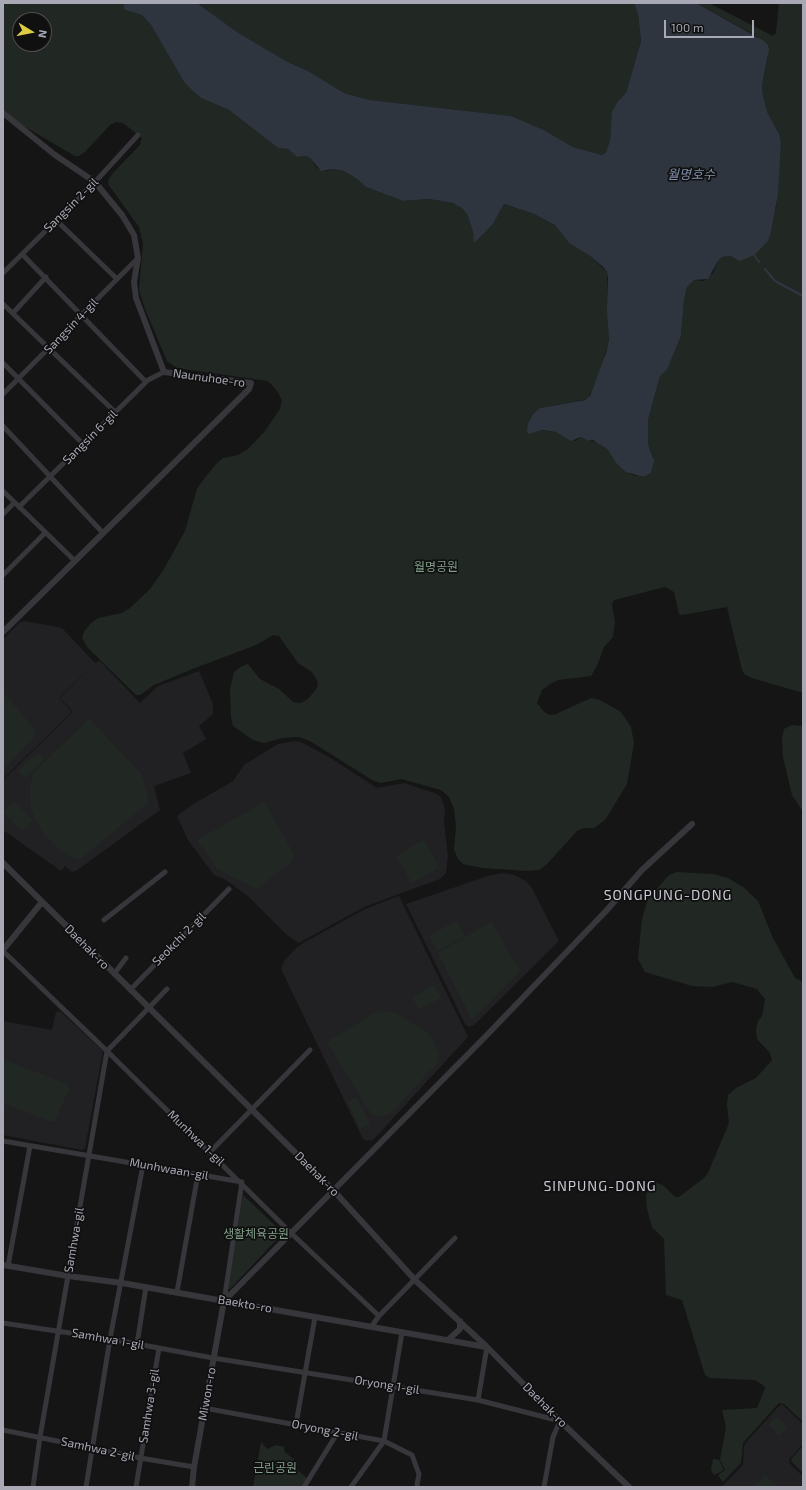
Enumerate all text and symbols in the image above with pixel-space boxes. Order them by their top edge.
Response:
north arrow [12,12,52,52]
scale bar [666,12,756,38]
text: 100 m [671,20,703,34]
text: N [36,29,50,39]
water label: 월명호수 [667,167,715,183]
street label: Sangsin 2-gil [41,175,101,235]
street label: Sangsin 4-gil [41,295,101,357]
street label: Naunuhoe-ro [172,366,246,390]
street label: Sangsin 6-gil [60,407,120,467]
park label: 월명공원 [414,560,458,574]
district label: SONGPUNG-DONG [604,887,732,903]
street label: Seokchi 2-gil [149,909,209,969]
street label: Daehak-ro [62,922,112,972]
street label: Munhwa 1-gil [164,1107,228,1169]
street label: Daehak-ro [292,1149,342,1199]
street label: Munhwaan-gil [128,1155,210,1183]
district label: SINPUNG-DONG [543,1178,657,1194]
street label: Samhwa-gil [61,1206,87,1274]
park label: 생활체육공원 [223,1227,289,1241]
street label: Baekto-ro [217,1292,273,1316]
street label: Samhwa 1-gil [71,1326,145,1352]
street label: Miwon-ro [195,1366,219,1422]
street label: Samhwa 3-gil [136,1368,162,1444]
street label: Oryong 1-gil [353,1373,421,1397]
street label: Daehak-ro [520,1380,570,1430]
street label: Oryong 2-gil [290,1416,360,1444]
street label: Samhwa 2-gil [60,1434,136,1464]
park label: 근린공원 [253,1461,297,1475]

